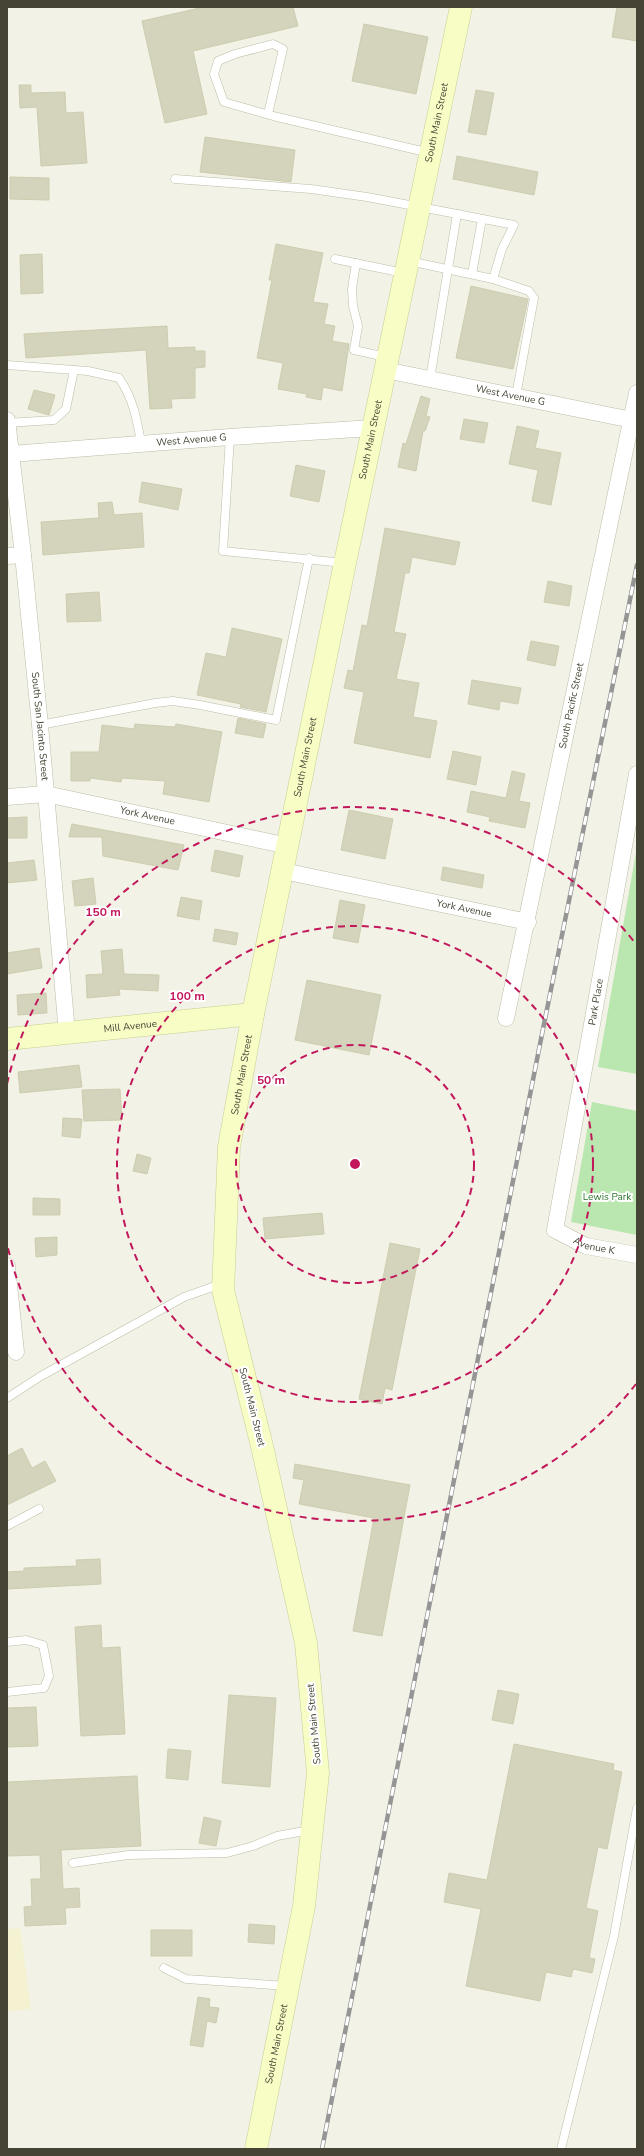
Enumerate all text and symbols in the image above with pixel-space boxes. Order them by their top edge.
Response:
street label: South Main Street [422,81,452,164]
street label: West Avenue G [475,382,546,409]
street label: South Main Street [356,398,386,481]
street label: West Avenue G [156,430,227,450]
street label: South Pacific Street [556,661,587,750]
street label: South San Jacinto Street [28,671,52,782]
street label: South Main Street [290,716,320,798]
street label: York Avenue [118,803,176,829]
street label: York Avenue [434,896,493,921]
text: 150 m [85,904,121,920]
street label: Park Place [585,978,607,1026]
text: 100 m [169,988,205,1004]
street label: Mill Avenue [103,1017,158,1036]
street label: South Main Street [228,1033,256,1116]
text: 50 m [257,1072,285,1088]
centre of rings [348,1157,362,1171]
park label: Lewis Park [583,1190,632,1204]
street label: Avenue K [571,1234,617,1258]
street label: South Main Street [235,1366,269,1448]
street label: South Main Street [303,1683,324,1765]
street label: South Main Street [262,2002,292,2085]

